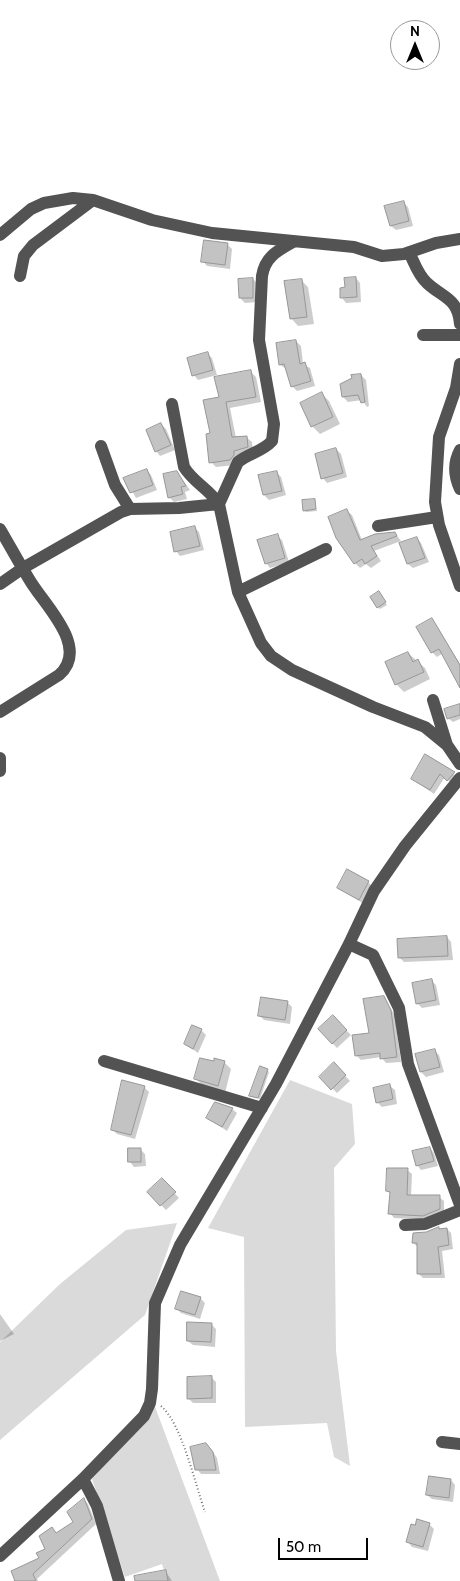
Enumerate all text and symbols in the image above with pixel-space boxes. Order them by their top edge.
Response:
north arrow [390,20,440,70]
text: N [410,22,420,40]
scale bar [280,1528,370,1560]
text: 50 m [286,1538,321,1556]

